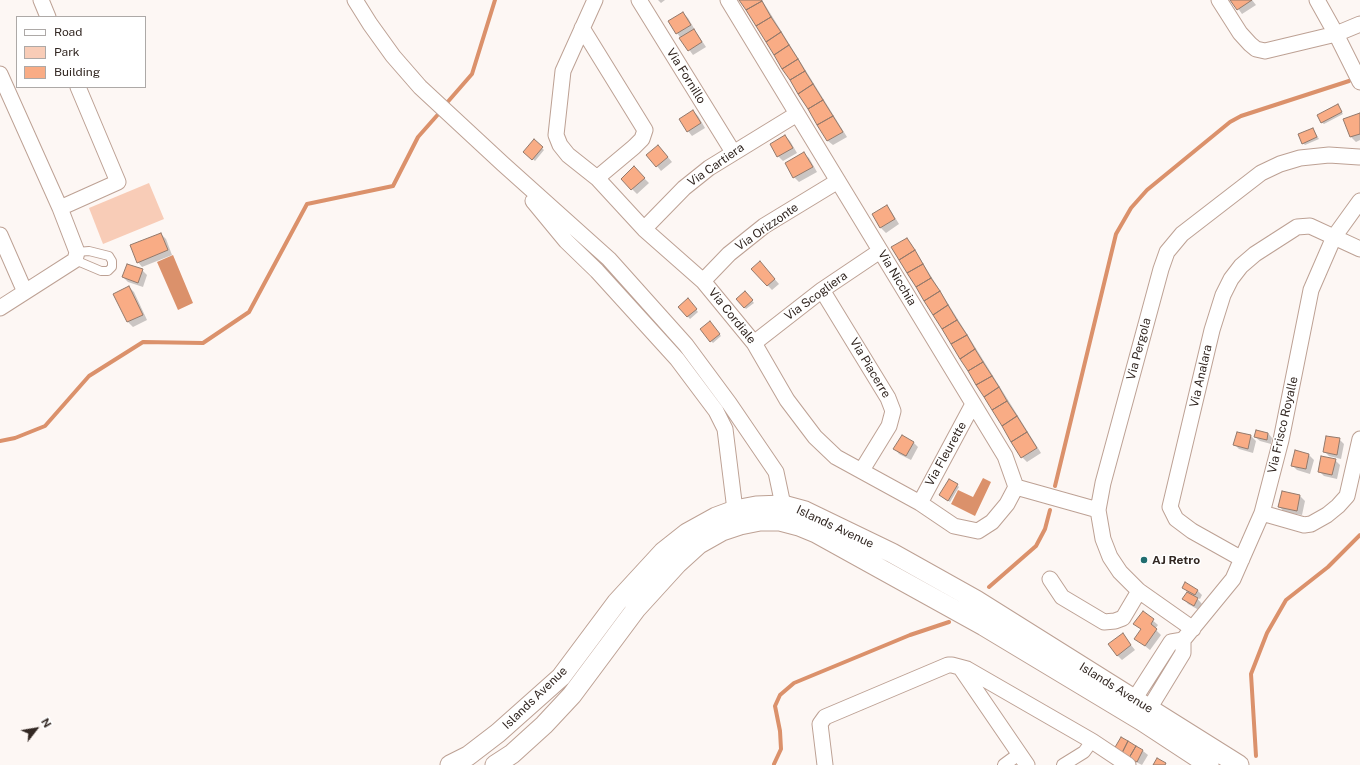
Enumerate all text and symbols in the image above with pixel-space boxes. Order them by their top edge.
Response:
legend [16,16,146,88]
text: Road [54,25,82,39]
text: Park [54,45,80,59]
street label: Via Fornillo [663,46,709,106]
text: Building [54,65,100,79]
street label: Via Cartiera [685,140,747,190]
street label: Via Orizzonte [733,200,801,254]
street label: Via Nicchia [875,248,919,308]
street label: Via Scogliera [782,268,850,324]
street label: Via Cordiale [705,285,759,347]
street label: Via Pergola [1124,316,1154,382]
street label: Via Piacerre [847,335,893,401]
street label: Via Analara [1187,343,1215,409]
street label: Via Frisco Royalle [1265,375,1301,475]
street label: Via Fleurette [922,419,970,489]
street label: Islands Avenue [794,503,876,551]
place label: AJ Retro [1152,553,1200,567]
marker: AJ Retro [1139,555,1149,565]
street label: Islands Avenue [1077,660,1155,716]
street label: Islands Avenue [500,664,570,732]
north arrow [16,709,56,749]
text: N [39,716,54,730]

